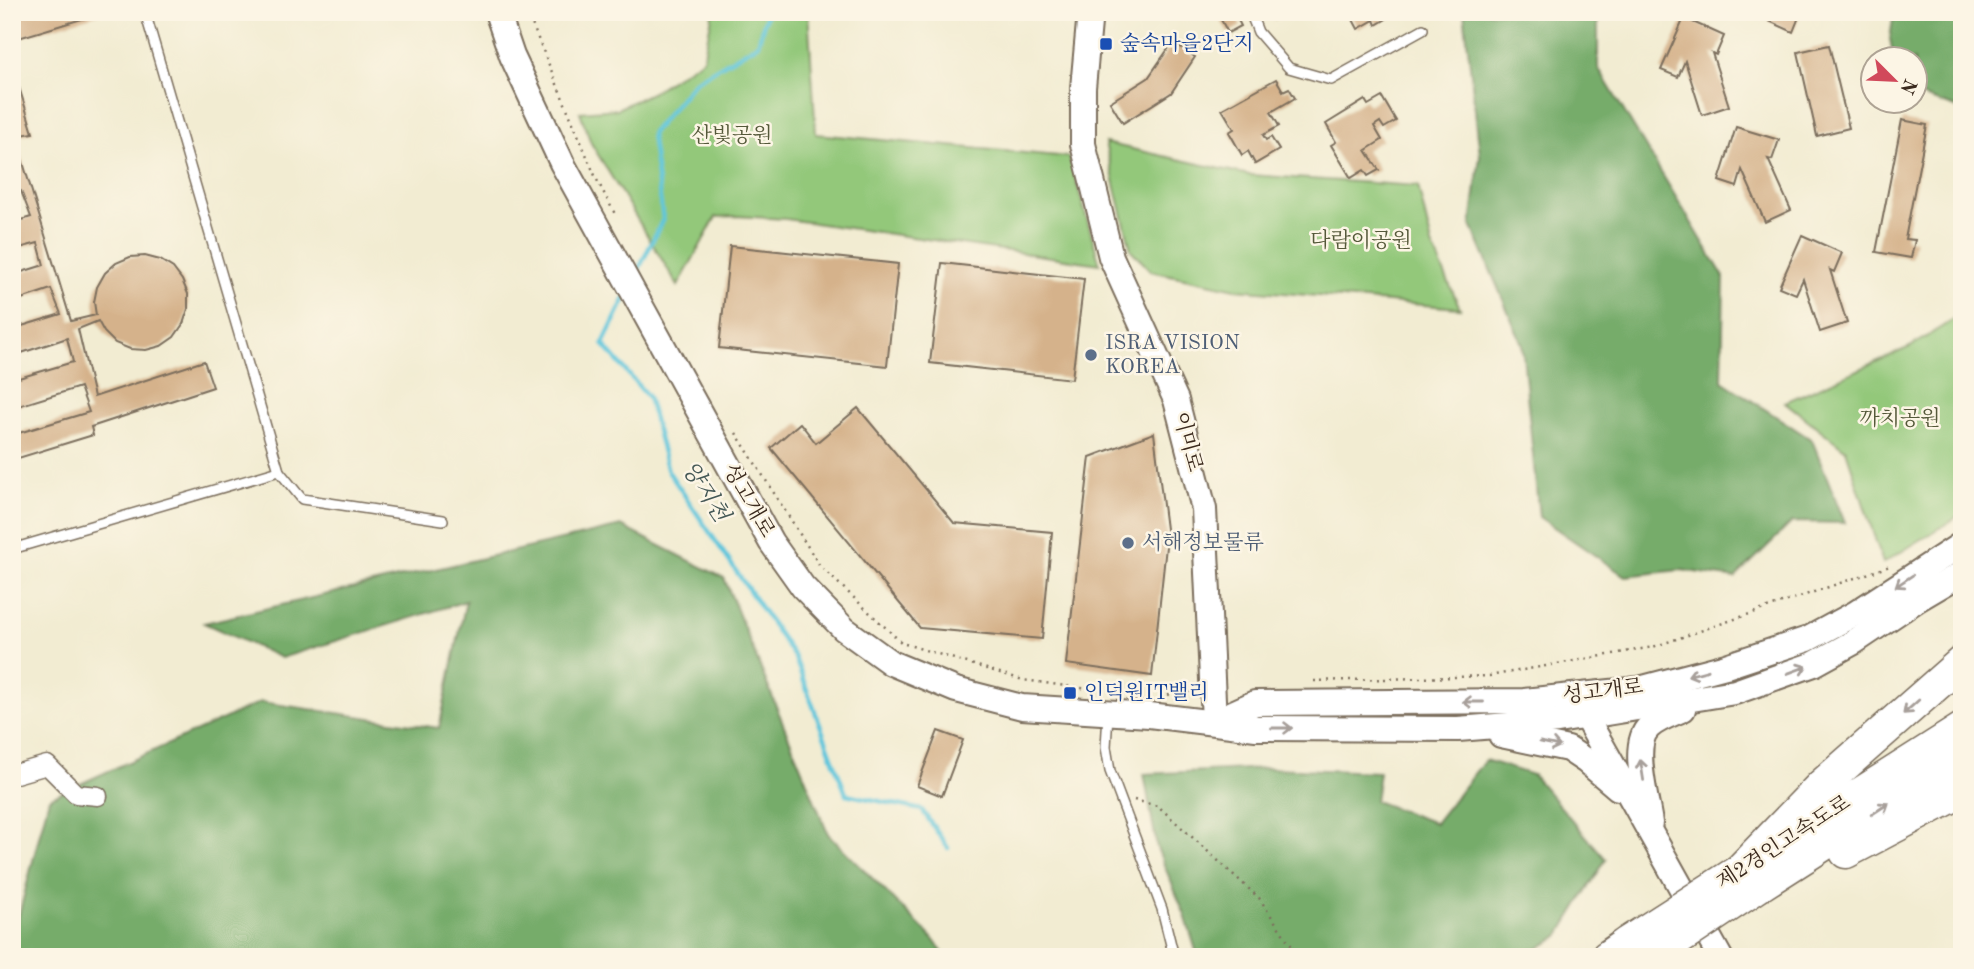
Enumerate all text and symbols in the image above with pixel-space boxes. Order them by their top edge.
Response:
place label: 숲속마을2단지 [1120,32,1254,55]
marker: 숲속마을2단지 [1098,36,1114,52]
north arrow [1858,46,1928,116]
text: N [1895,75,1919,97]
park label: 산빛공원 [691,124,773,147]
park label: 다람이공원 [1310,229,1412,252]
place label: ISRA VISION KOREA [1105,333,1240,378]
marker: ISRA VISION KOREA [1083,347,1099,363]
park label: 까치공원 [1859,407,1941,430]
street label: 이미로 [1169,409,1207,474]
water label: 양지천 [677,457,735,528]
street label: 성고개로 [719,460,779,541]
place label: 서해정보물류 [1142,531,1264,554]
marker: 서해정보물류 [1120,535,1136,551]
one-way arrow [1895,574,1914,588]
one-way arrow [1785,663,1807,675]
one-way arrow [1687,667,1710,680]
street label: 성고개로 [1561,675,1645,707]
place label: 인덕원IT밸리 [1084,681,1209,704]
marker: 인덕원IT밸리 [1062,685,1078,701]
one-way arrow [1462,695,1485,708]
one-way arrow [1902,699,1920,715]
one-way arrow [1270,721,1293,735]
one-way arrow [1538,738,1561,751]
one-way arrow [1635,759,1648,782]
street label: 제2경인고속도로 [1713,791,1854,894]
one-way arrow [1869,801,1889,815]

